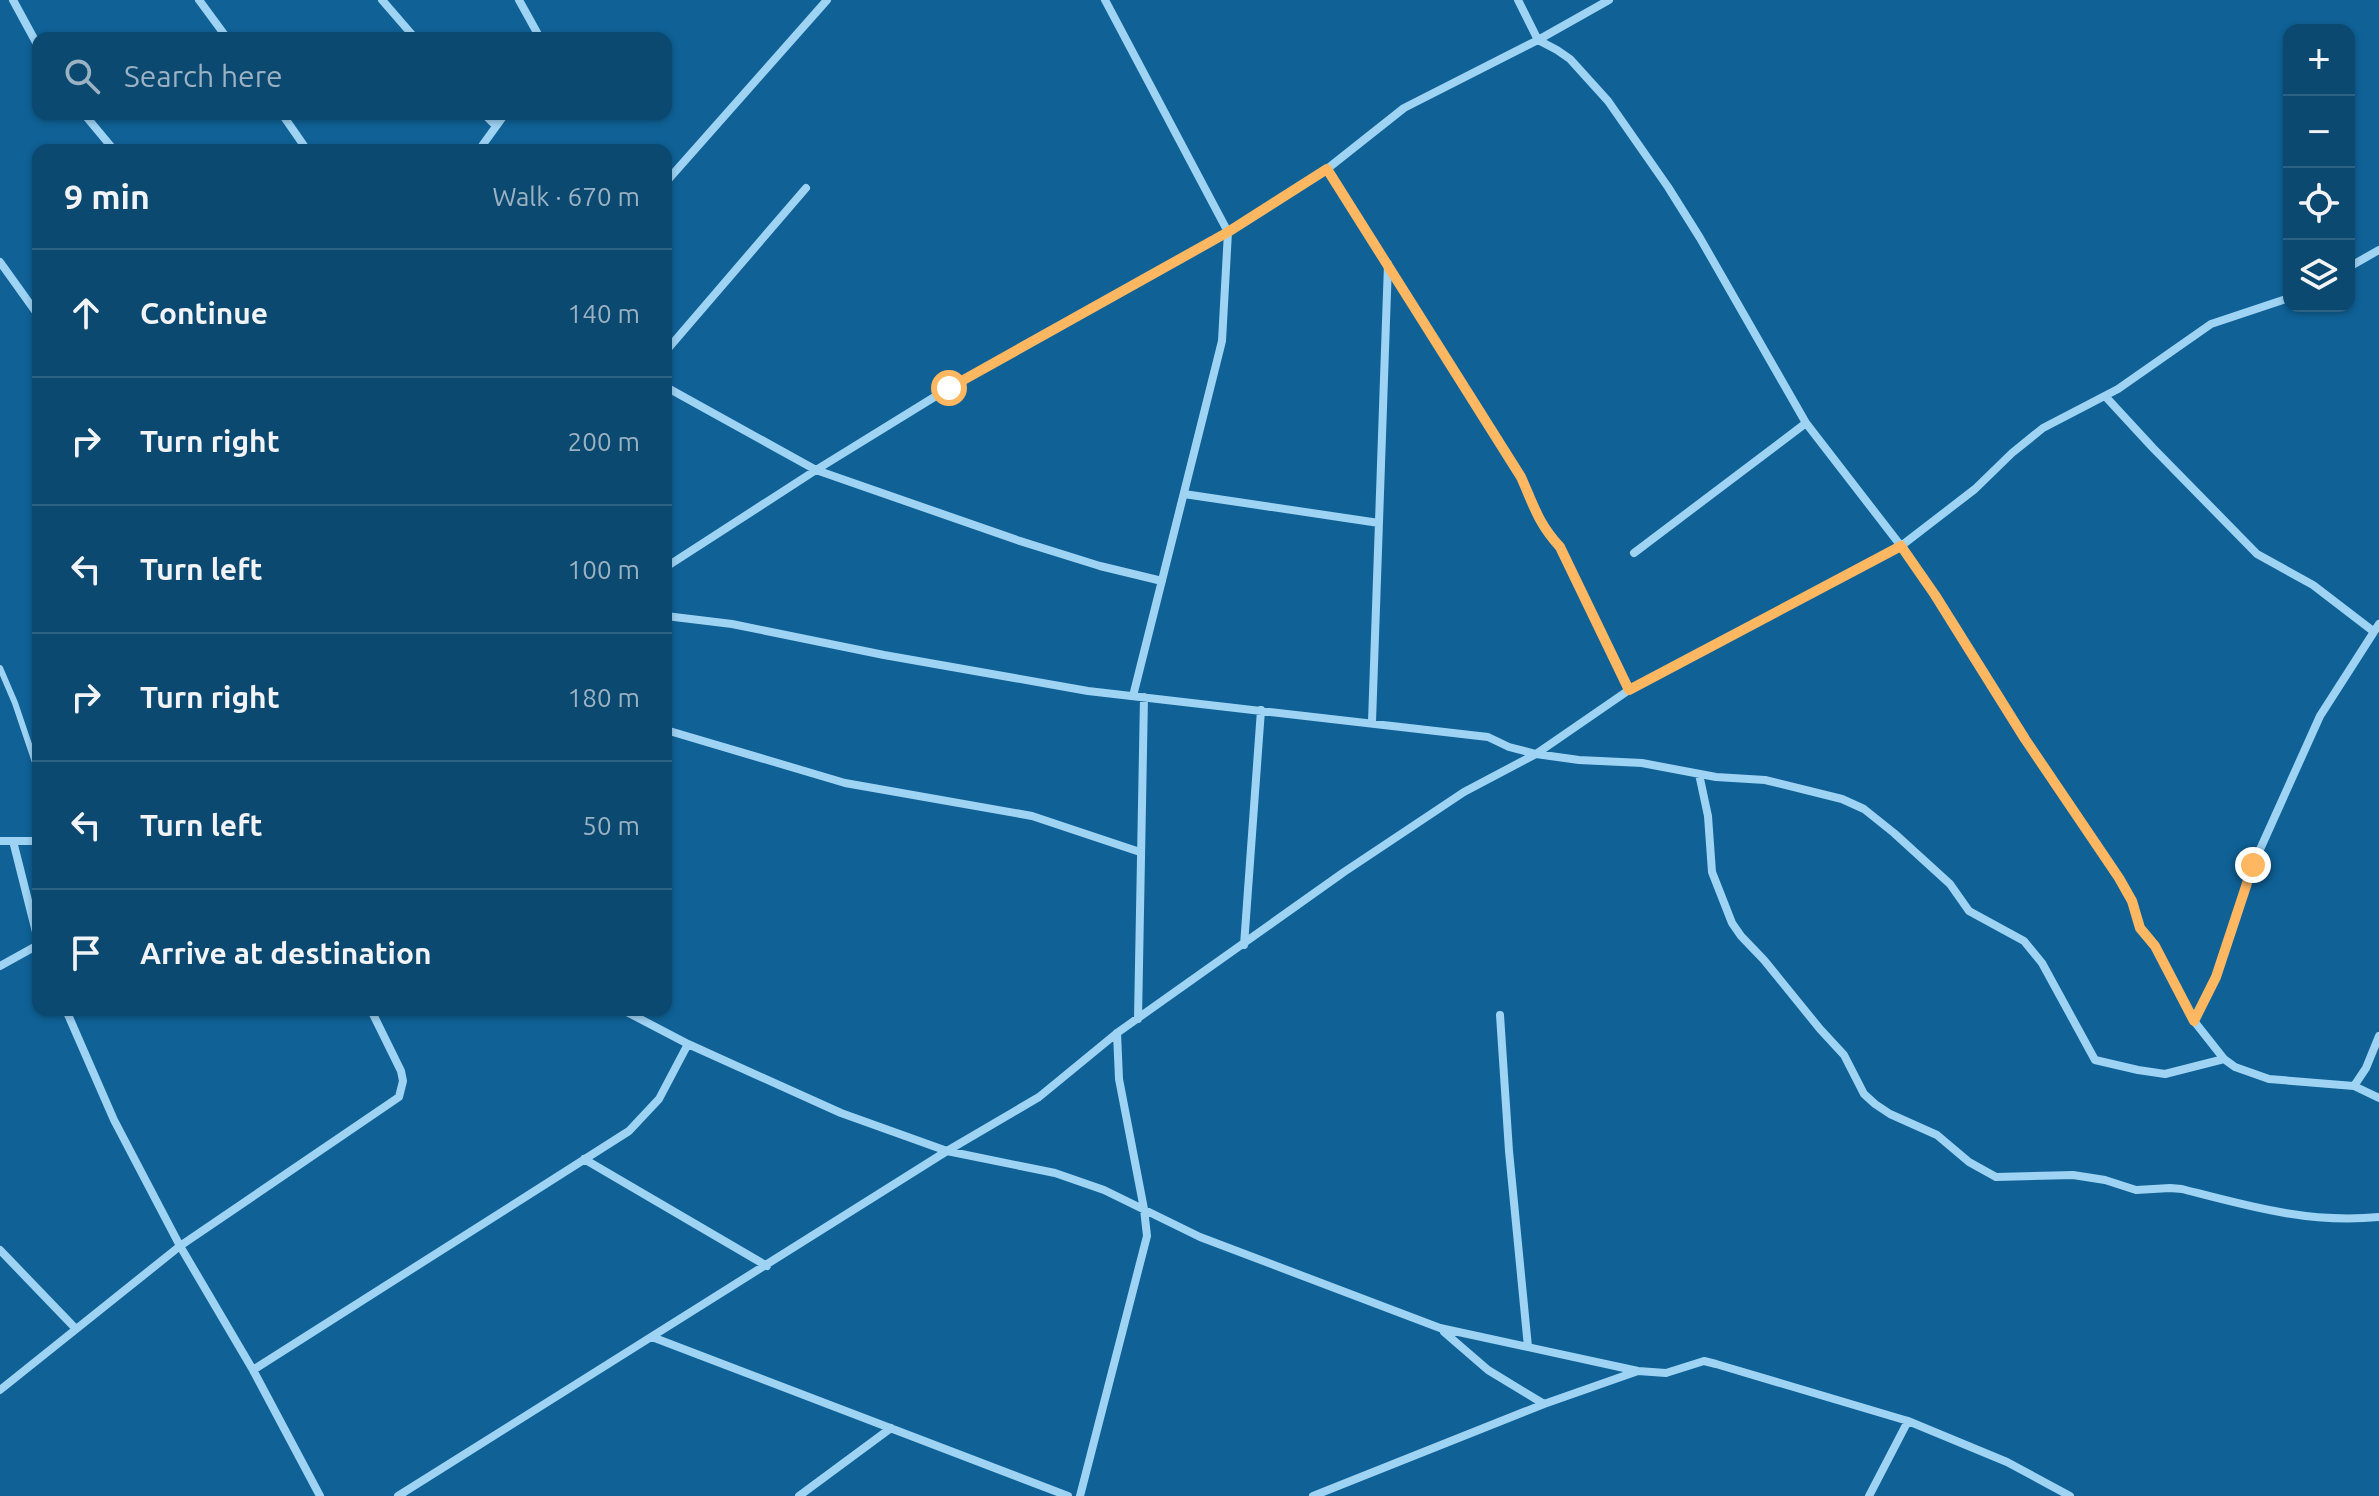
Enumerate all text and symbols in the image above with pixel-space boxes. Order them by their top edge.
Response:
map controls [2283,24,2355,312]
button: + [2283,24,2355,96]
search box [32,32,672,120]
icon: search [60,54,104,98]
text: Search here [124,59,283,93]
button: − [2283,96,2355,168]
button: locate [2283,168,2355,240]
text: 9 min [64,177,150,215]
text: Walk · 670 m [492,182,640,211]
button: layers [2283,240,2355,312]
icon: ahead [64,291,108,335]
text: Continue [140,296,268,330]
text: 140 m [568,299,640,328]
route start [931,370,967,406]
icon: right [64,419,108,463]
text: Turn right [140,424,280,458]
text: 200 m [568,427,640,456]
icon: left [64,547,108,591]
text: Turn left [140,552,262,586]
text: 100 m [568,555,640,584]
icon: right [64,675,108,719]
text: Turn right [140,680,280,714]
text: 180 m [568,683,640,712]
icon: left [64,803,108,847]
text: Turn left [140,808,262,842]
text: 50 m [582,811,640,840]
route end [2235,847,2271,883]
icon: arrive [64,931,108,975]
text: Arrive at destination [140,936,432,970]

